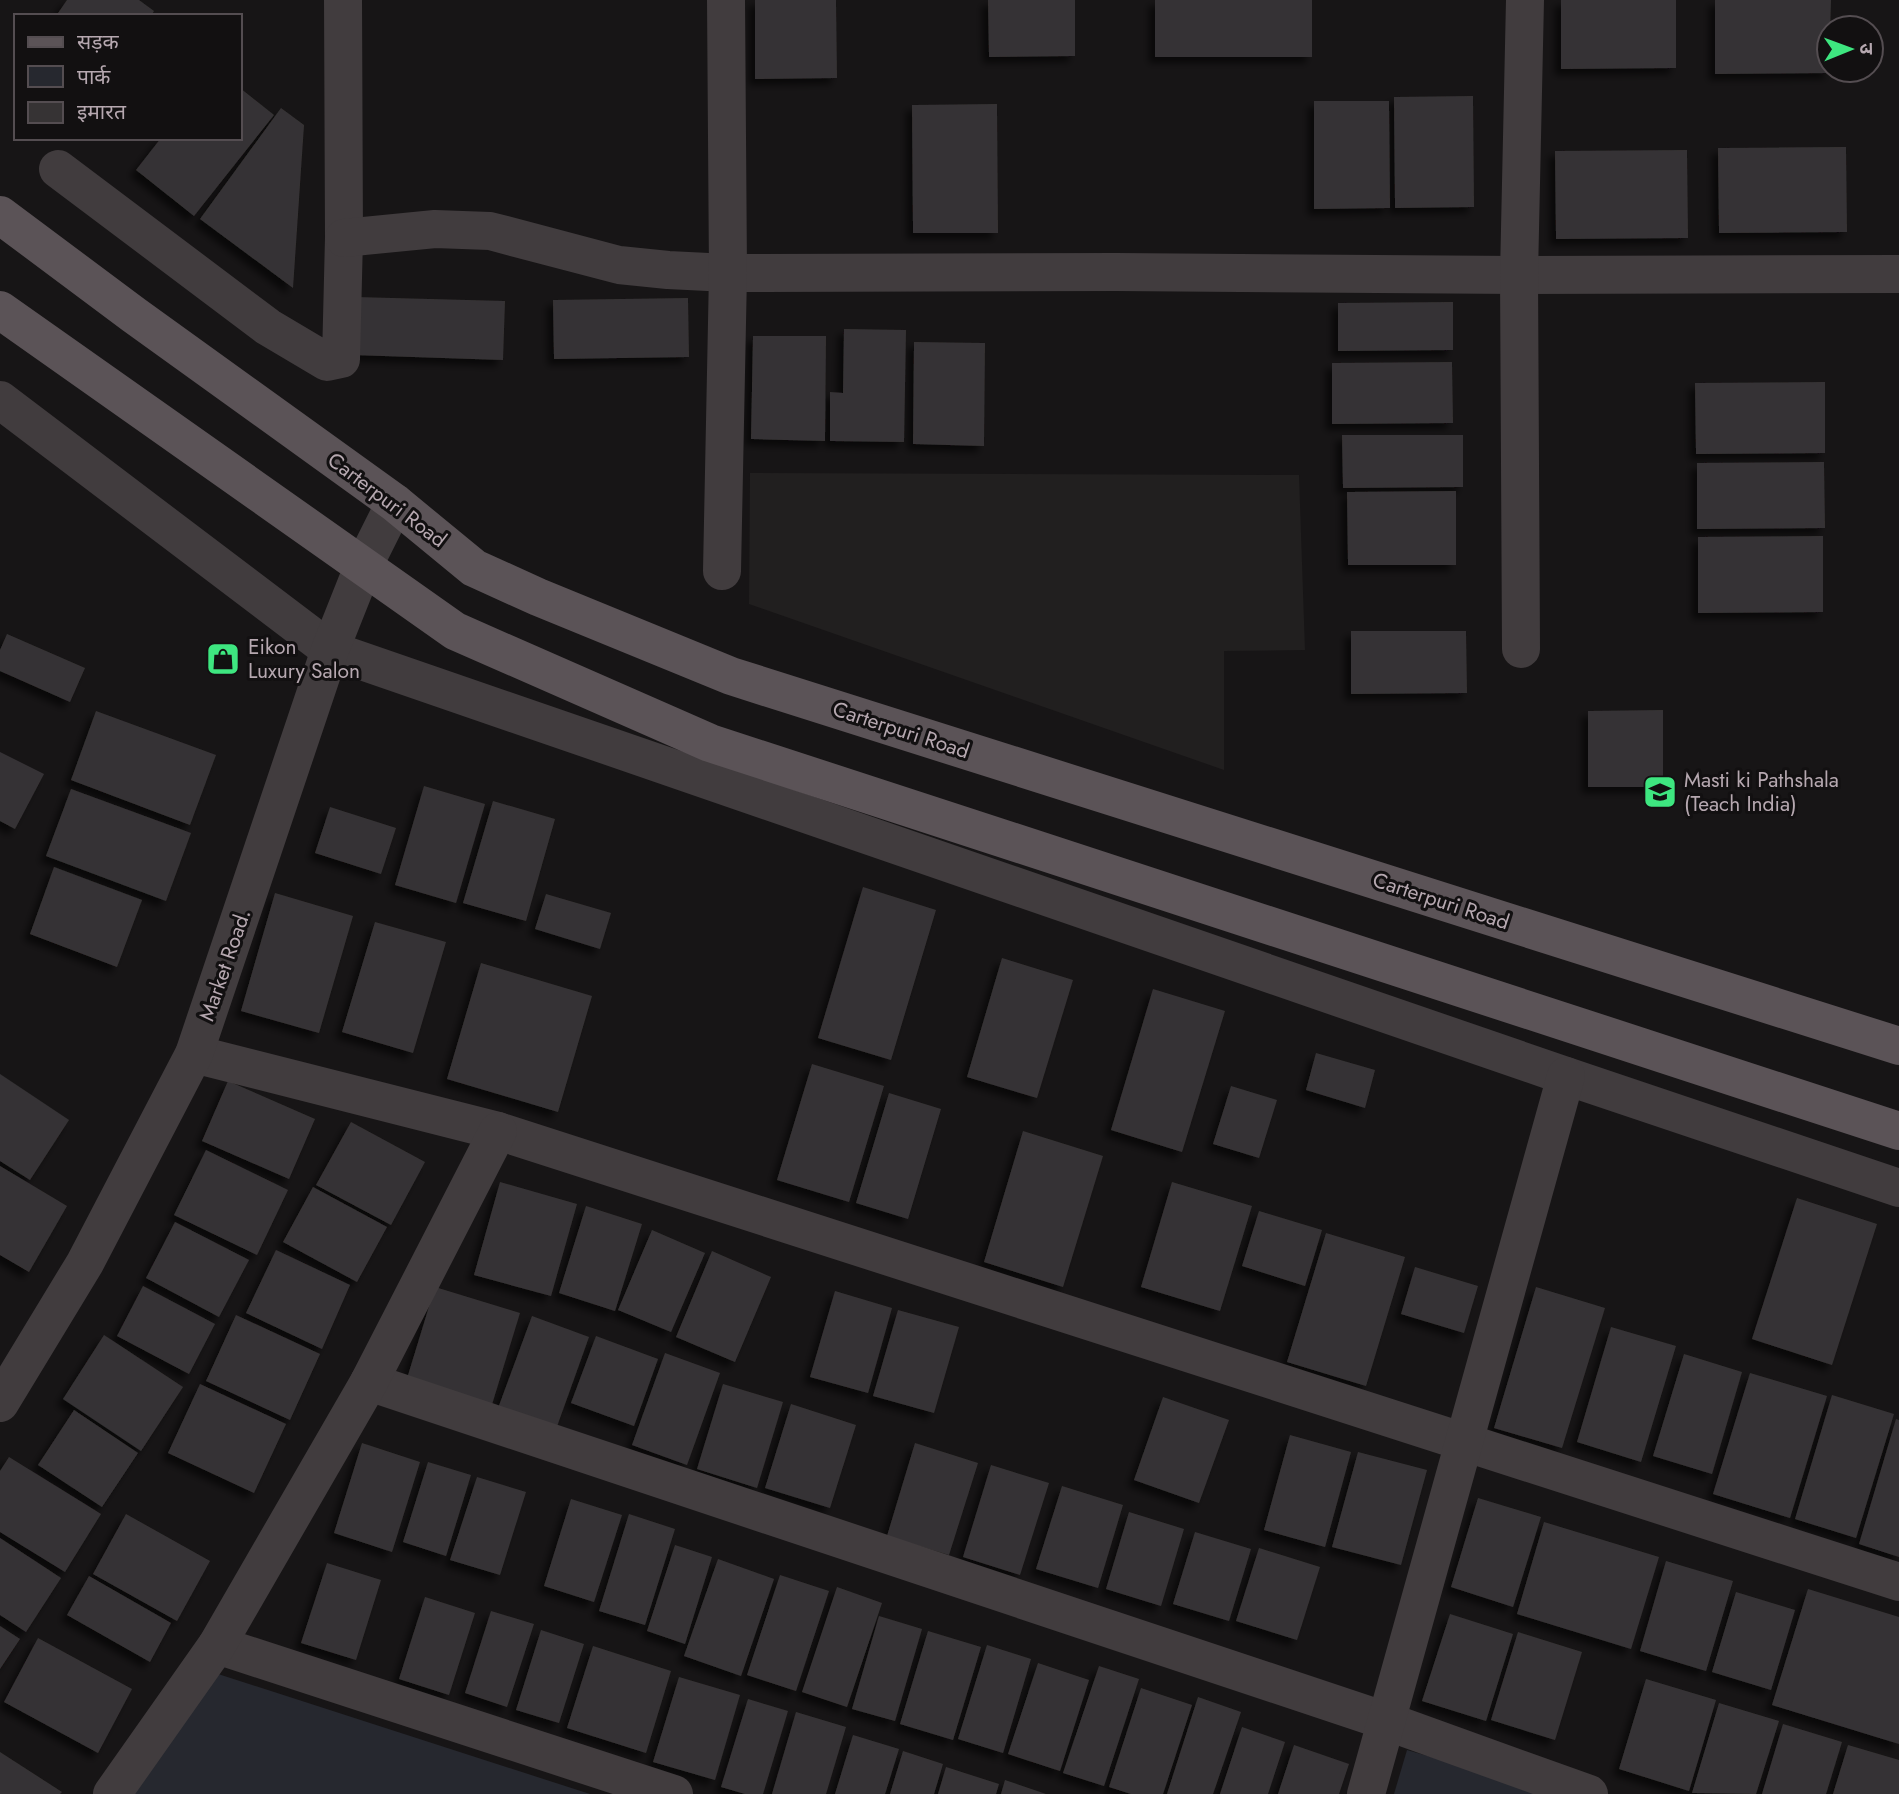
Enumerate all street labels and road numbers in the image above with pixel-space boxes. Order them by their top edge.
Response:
street label: Carterpuri Road [321,445,453,555]
street label: Carterpuri Road [829,694,973,766]
street label: Carterpuri Road [1369,865,1513,937]
street label: Market Road. [192,905,258,1025]

